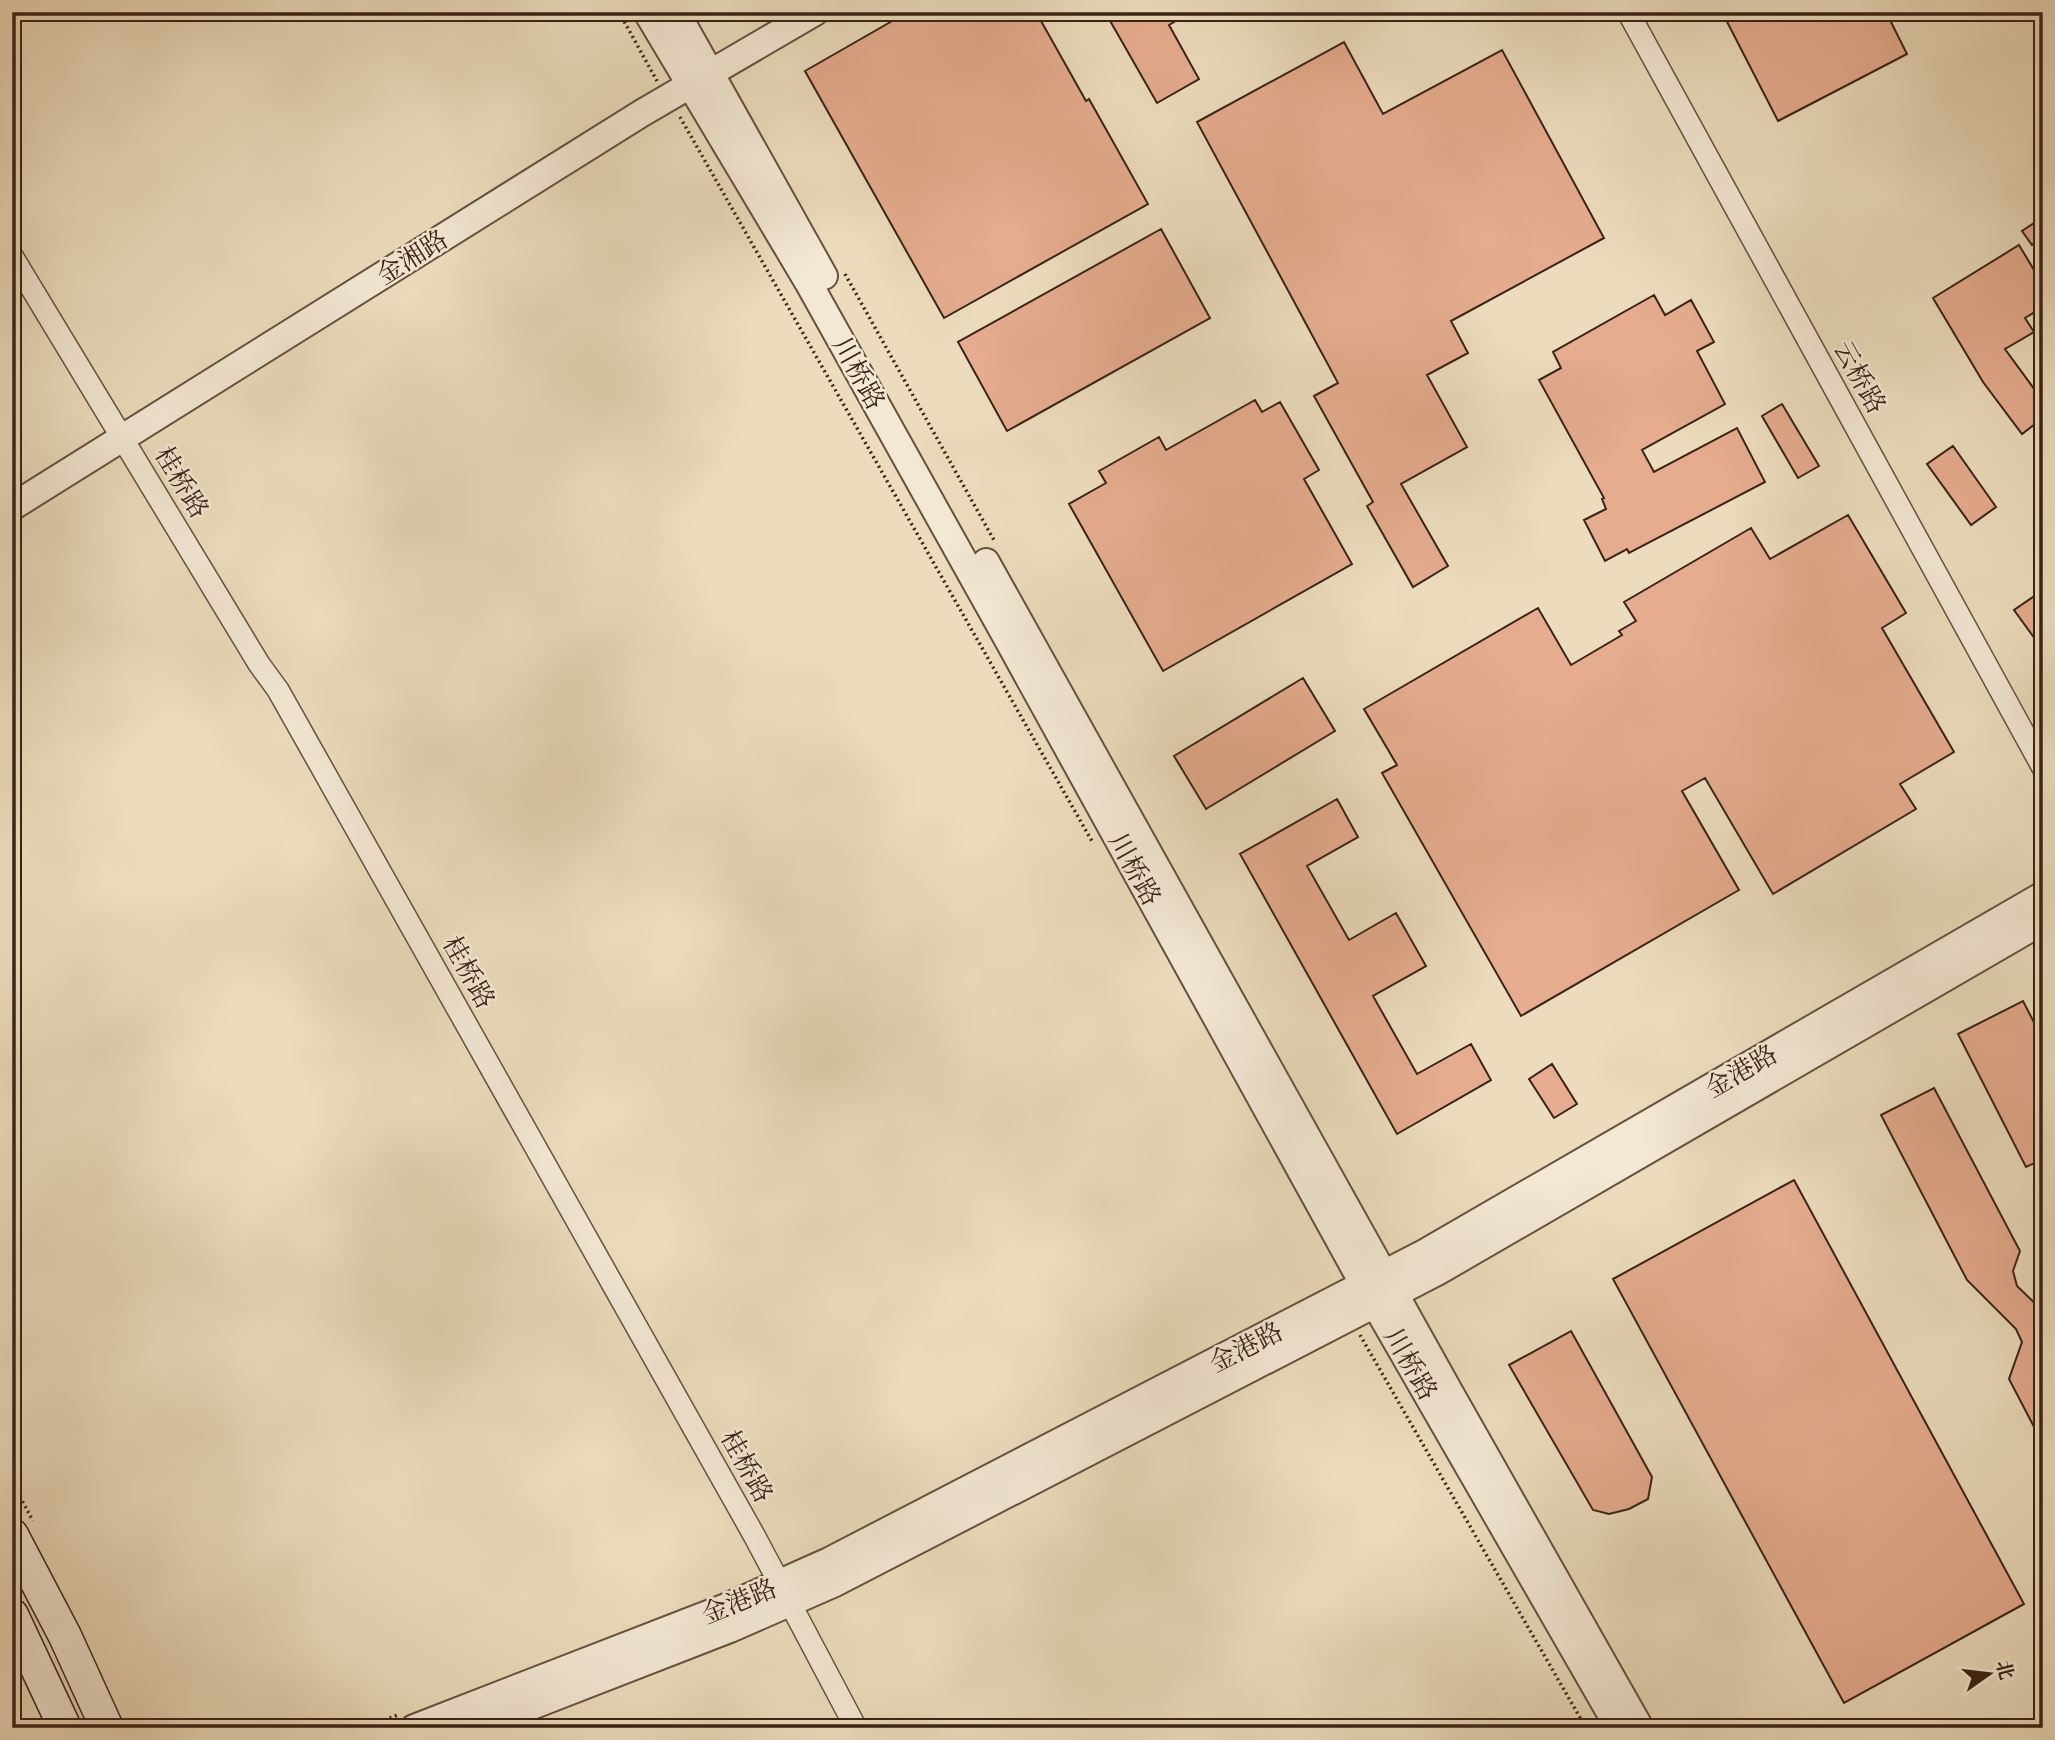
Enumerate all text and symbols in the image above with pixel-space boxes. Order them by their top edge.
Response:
street label: 金湘路 [370,223,454,291]
street label: 川桥路 [826,331,892,415]
street label: 云桥路 [1827,335,1893,419]
street label: 桂桥路 [148,440,216,524]
street label: 川桥路 [1102,827,1168,911]
street label: 桂桥路 [436,930,502,1014]
street label: 金港路 [1699,1038,1783,1104]
street label: 金港路 [1204,1315,1288,1379]
street label: 川桥路 [1378,1322,1444,1406]
street label: 桂桥路 [714,1424,780,1508]
street label: 金港路 [697,1572,781,1630]
north arrow [1954,1638,2024,1708]
text: 北 [1992,1658,2018,1682]

